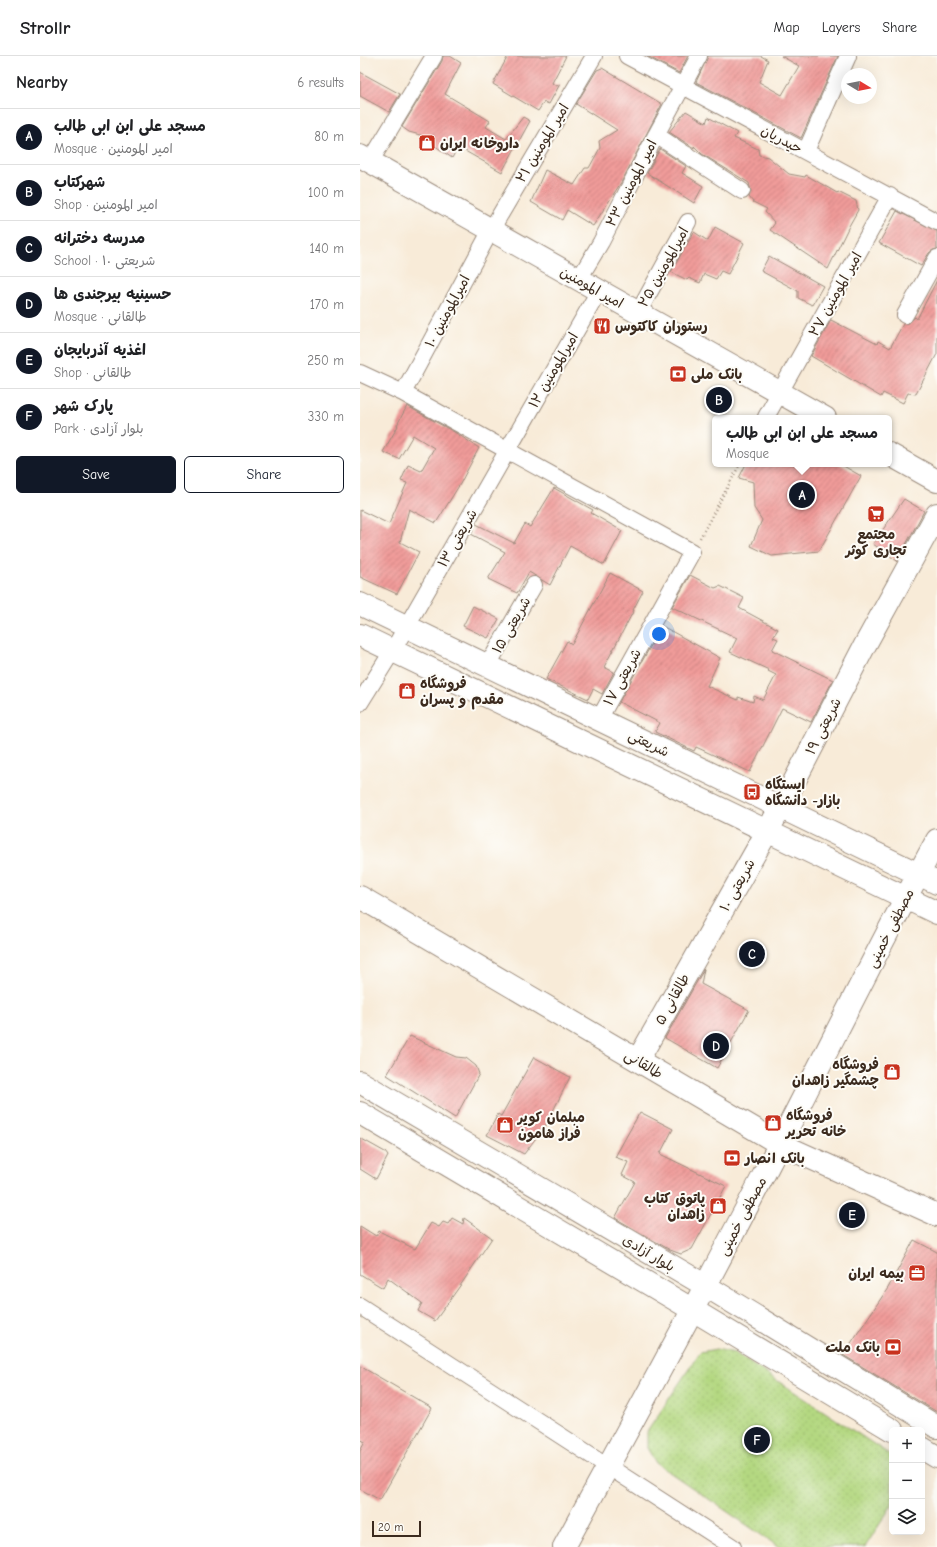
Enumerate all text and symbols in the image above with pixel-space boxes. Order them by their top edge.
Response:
text: Strollr [20,17,70,39]
text: Map [773,19,800,36]
text: Layers [822,19,860,36]
text: Share [882,19,917,36]
north arrow [841,68,877,104]
text: Nearby [16,73,67,92]
text: 6 results [297,75,344,90]
street label: امیر المومنین ۲۱ [512,101,573,186]
text: مسجد علی ابن ابی طالب [54,117,206,135]
street label: حیدریان [758,121,805,157]
text: A [25,129,33,144]
text: 80 m [314,129,344,144]
shop icon: داروخانه ایران [417,133,437,153]
place label: داروخانه ایران [440,135,519,153]
street label: امیر المومنین ۲۳ [602,137,661,230]
text: Mosque · امیر المومنین [54,141,173,156]
text: شهرکتاب [54,173,105,191]
text: B [25,185,33,200]
text: 100 m [308,185,344,200]
text: Shop · امیر المومنین [54,197,158,212]
street label: امیرالمومنین ۲۵ [634,224,692,310]
text: مدرسه دخترانه [54,229,145,247]
text: C [25,241,33,256]
text: 140 m [310,241,344,256]
street label: امیر المومنین ۲۷ [805,249,866,339]
text: School · شریعتی ۱۰ [54,253,155,268]
street label: امیر المومنین [557,263,626,312]
street label: امیرالمومنین ۱۰ [421,272,474,350]
text: حسینیه بیرجندی ها [54,285,171,303]
text: D [25,297,33,312]
text: 170 m [310,297,344,312]
text: Mosque · طالقانی [54,309,147,324]
restaurant icon: رستوران کاکتوس [592,316,612,336]
place label: رستوران کاکتوس [615,318,708,336]
street label: امیرالمومنین ۱۲ [525,329,582,411]
text: اغذیه آذربایجان [54,341,146,359]
text: E [25,353,33,368]
text: 250 m [307,353,344,368]
bank icon: بانک ملی [668,364,688,384]
text: Shop · طالقانی [54,365,132,380]
place label: بانک ملی [691,366,742,383]
pin: B [706,385,732,415]
text: پارک شهر [54,397,113,415]
text: F [25,409,33,424]
text: 330 m [308,409,344,424]
popup [712,415,892,467]
text: Park · بلوار آزادی [54,421,144,436]
text: مسجد علی ابن ابی طالب [726,424,878,442]
text: Mosque [726,446,769,461]
button: Save [16,456,176,493]
button: Share [184,456,344,493]
pin: A [789,480,815,510]
supermarket icon: مجتمع تجاری کوثر [866,504,886,524]
street label: شریعتی ۱۳ [434,506,481,570]
place label: مجتمع تجاری کوثر [844,526,907,560]
street label: شریعتی ۱۵ [488,594,534,657]
your location [649,624,669,644]
street label: شریعتی ۱۷ [600,646,645,709]
place label: فروشگاه مقدم و پسران [420,674,504,710]
shop icon: فروشگاه مقدم و پسران [397,681,417,701]
street label: شریعتی ۱۹ [802,695,845,758]
street label: شریعتی [626,726,672,761]
place label: ایستگاه بازار- دانشگاه [765,775,840,809]
bus stop icon: ایستگاه بازار- دانشگاه [742,782,762,802]
street label: شریعتی ۱۰ [716,856,759,914]
street label: مصطفی خمینی [863,886,918,971]
pin: C [739,939,765,969]
street label: طالقانی ۵ [651,971,693,1028]
pin: D [703,1031,729,1061]
street label: طالقانی [622,1046,666,1082]
place label: فروشگاه چشمگیر زاهدان [792,1055,879,1089]
shop icon: فروشگاه چشمگیر زاهدان [882,1062,902,1082]
place label: فروشگاه خانه تحریر [784,1106,846,1140]
place label: مبلمان کویر فراز هامون [516,1109,585,1143]
shop icon: فروشگاه خانه تحریر [763,1113,783,1133]
shop icon: مبلمان کویر فراز هامون [495,1115,515,1135]
bank icon: بانک انصار [722,1148,742,1168]
place label: بانک انصار [743,1150,805,1167]
street label: مصطفی خمینی [715,1174,770,1258]
place label: پاتوق کتاب زاهدان [644,1190,705,1223]
shop icon: پاتوق کتاب زاهدان [708,1196,728,1216]
pin: E [839,1200,865,1230]
street label: بلوار آزادی [620,1231,678,1276]
office icon: بیمه ایران [907,1263,927,1283]
place label: بیمه ایران [848,1265,904,1282]
bank icon: بانک ملت [883,1337,903,1357]
place label: بانک ملت [825,1339,880,1356]
pin: F [744,1425,770,1455]
map controls [889,1427,925,1535]
button: + [889,1427,925,1463]
button: − [889,1463,925,1499]
button: layers [889,1499,925,1535]
scale bar [372,1519,421,1538]
text: 20 m [378,1521,403,1534]

